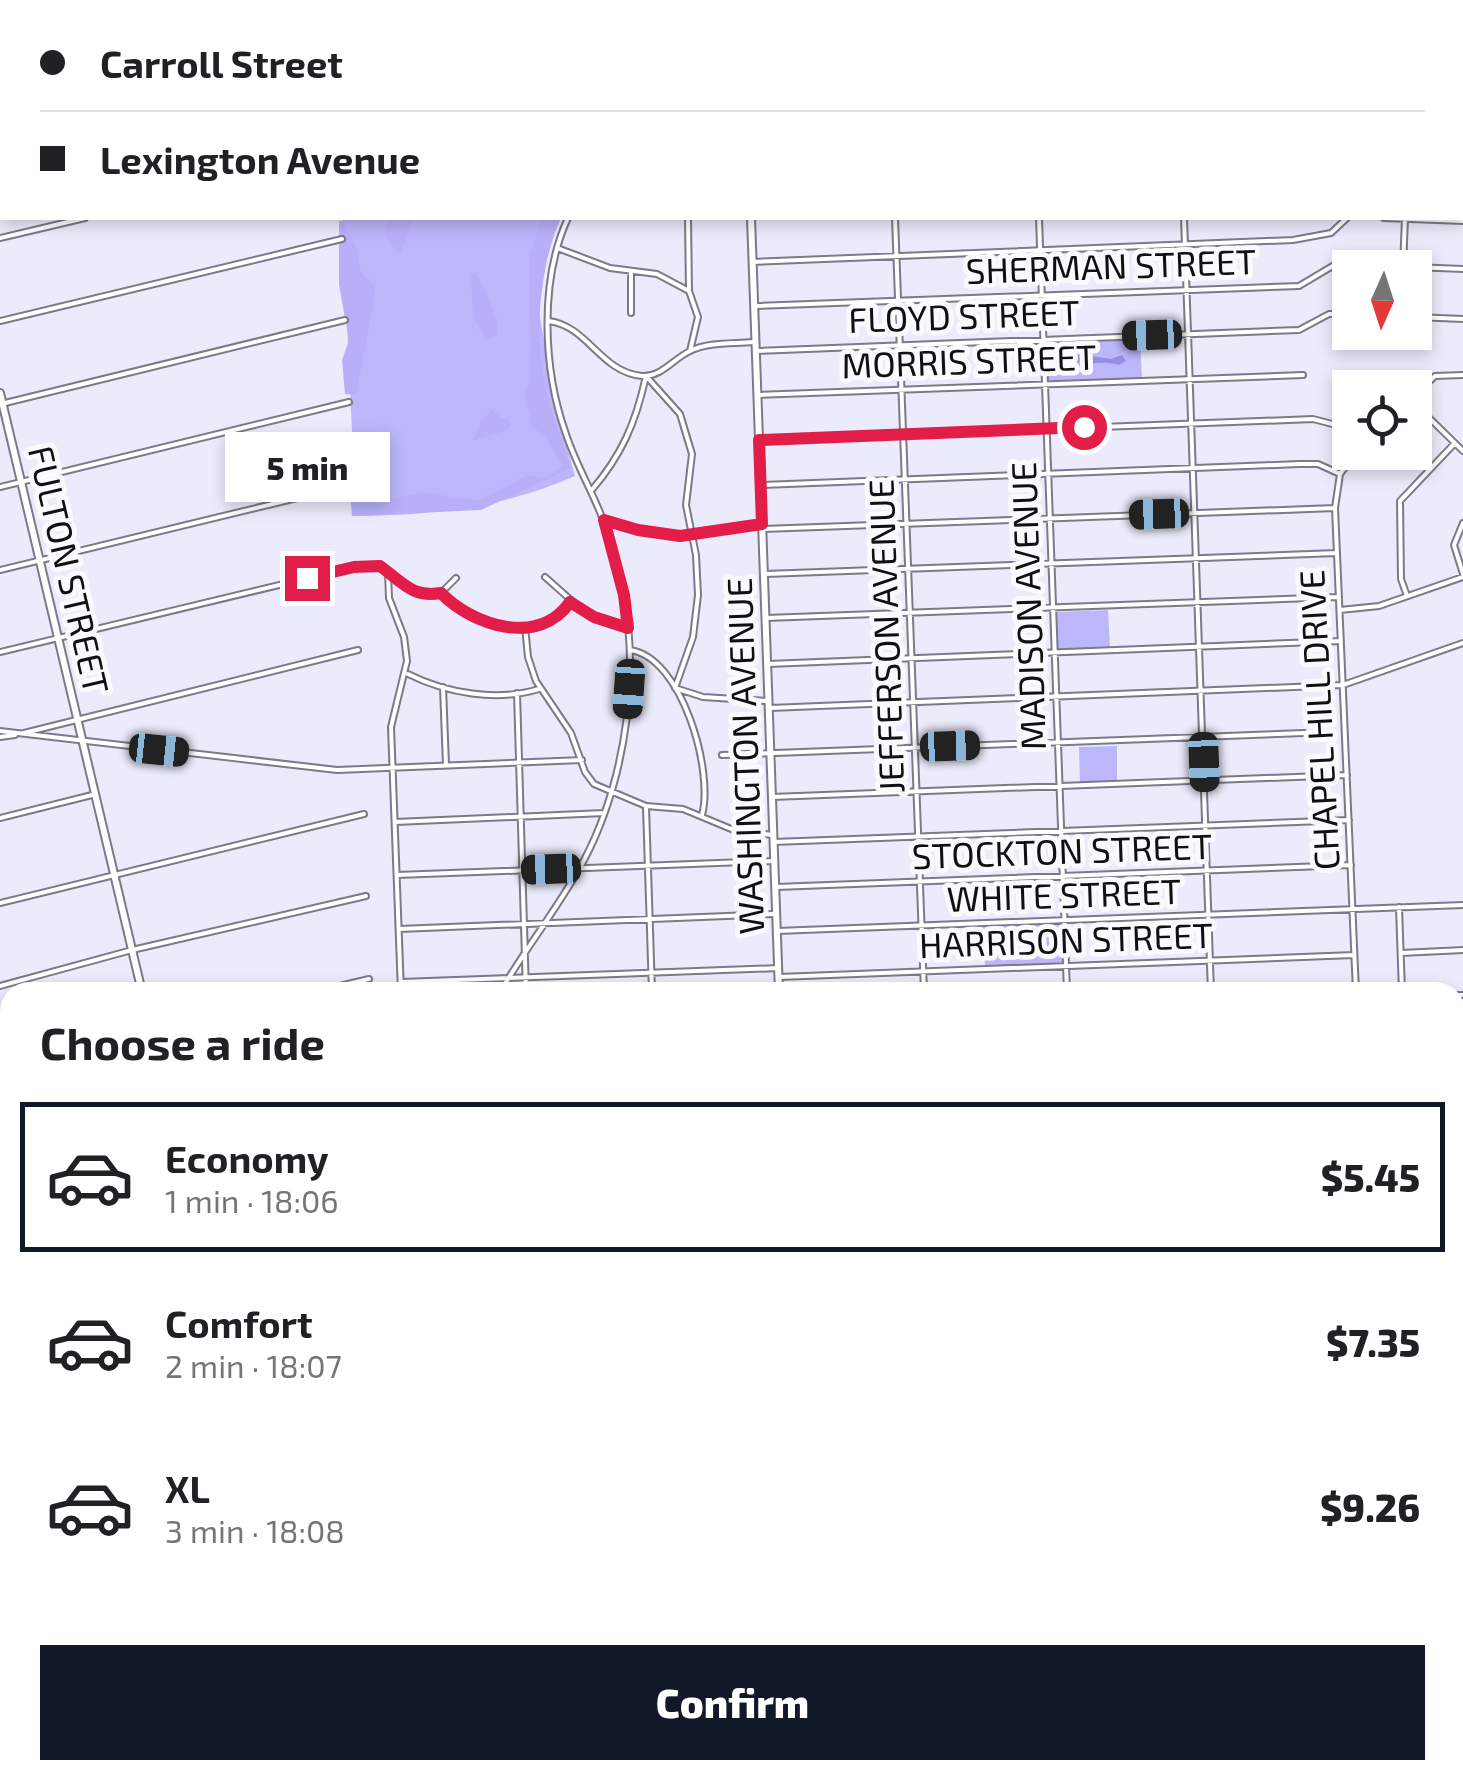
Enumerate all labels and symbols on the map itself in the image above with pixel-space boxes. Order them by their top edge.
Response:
street label: SHERMAN STREET [965,239,1257,291]
north arrow [1332,250,1432,350]
street label: FLOYD STREET [848,290,1080,340]
car [1121,319,1183,351]
street label: MORRIS STREET [841,335,1097,385]
route start [1062,405,1107,450]
callout: 5 min [224,433,390,503]
street label: FULTON STREET [21,441,119,698]
street label: MADISON AVENUE [1001,461,1053,751]
street label: JEFFERSON AVENUE [859,478,911,794]
car [1128,498,1190,530]
route end [285,556,330,601]
street label: CHAPEL HILL DRIVE [1289,569,1347,871]
street label: WASHINGTON AVENUE [717,577,771,935]
car [612,658,646,720]
car [919,730,981,762]
car [1188,731,1220,793]
car [128,732,190,768]
street label: STOCKTON STREET [911,824,1213,876]
car [520,853,582,885]
street label: WHITE STREET [946,869,1182,919]
street label: HARRISON STREET [918,913,1214,965]

